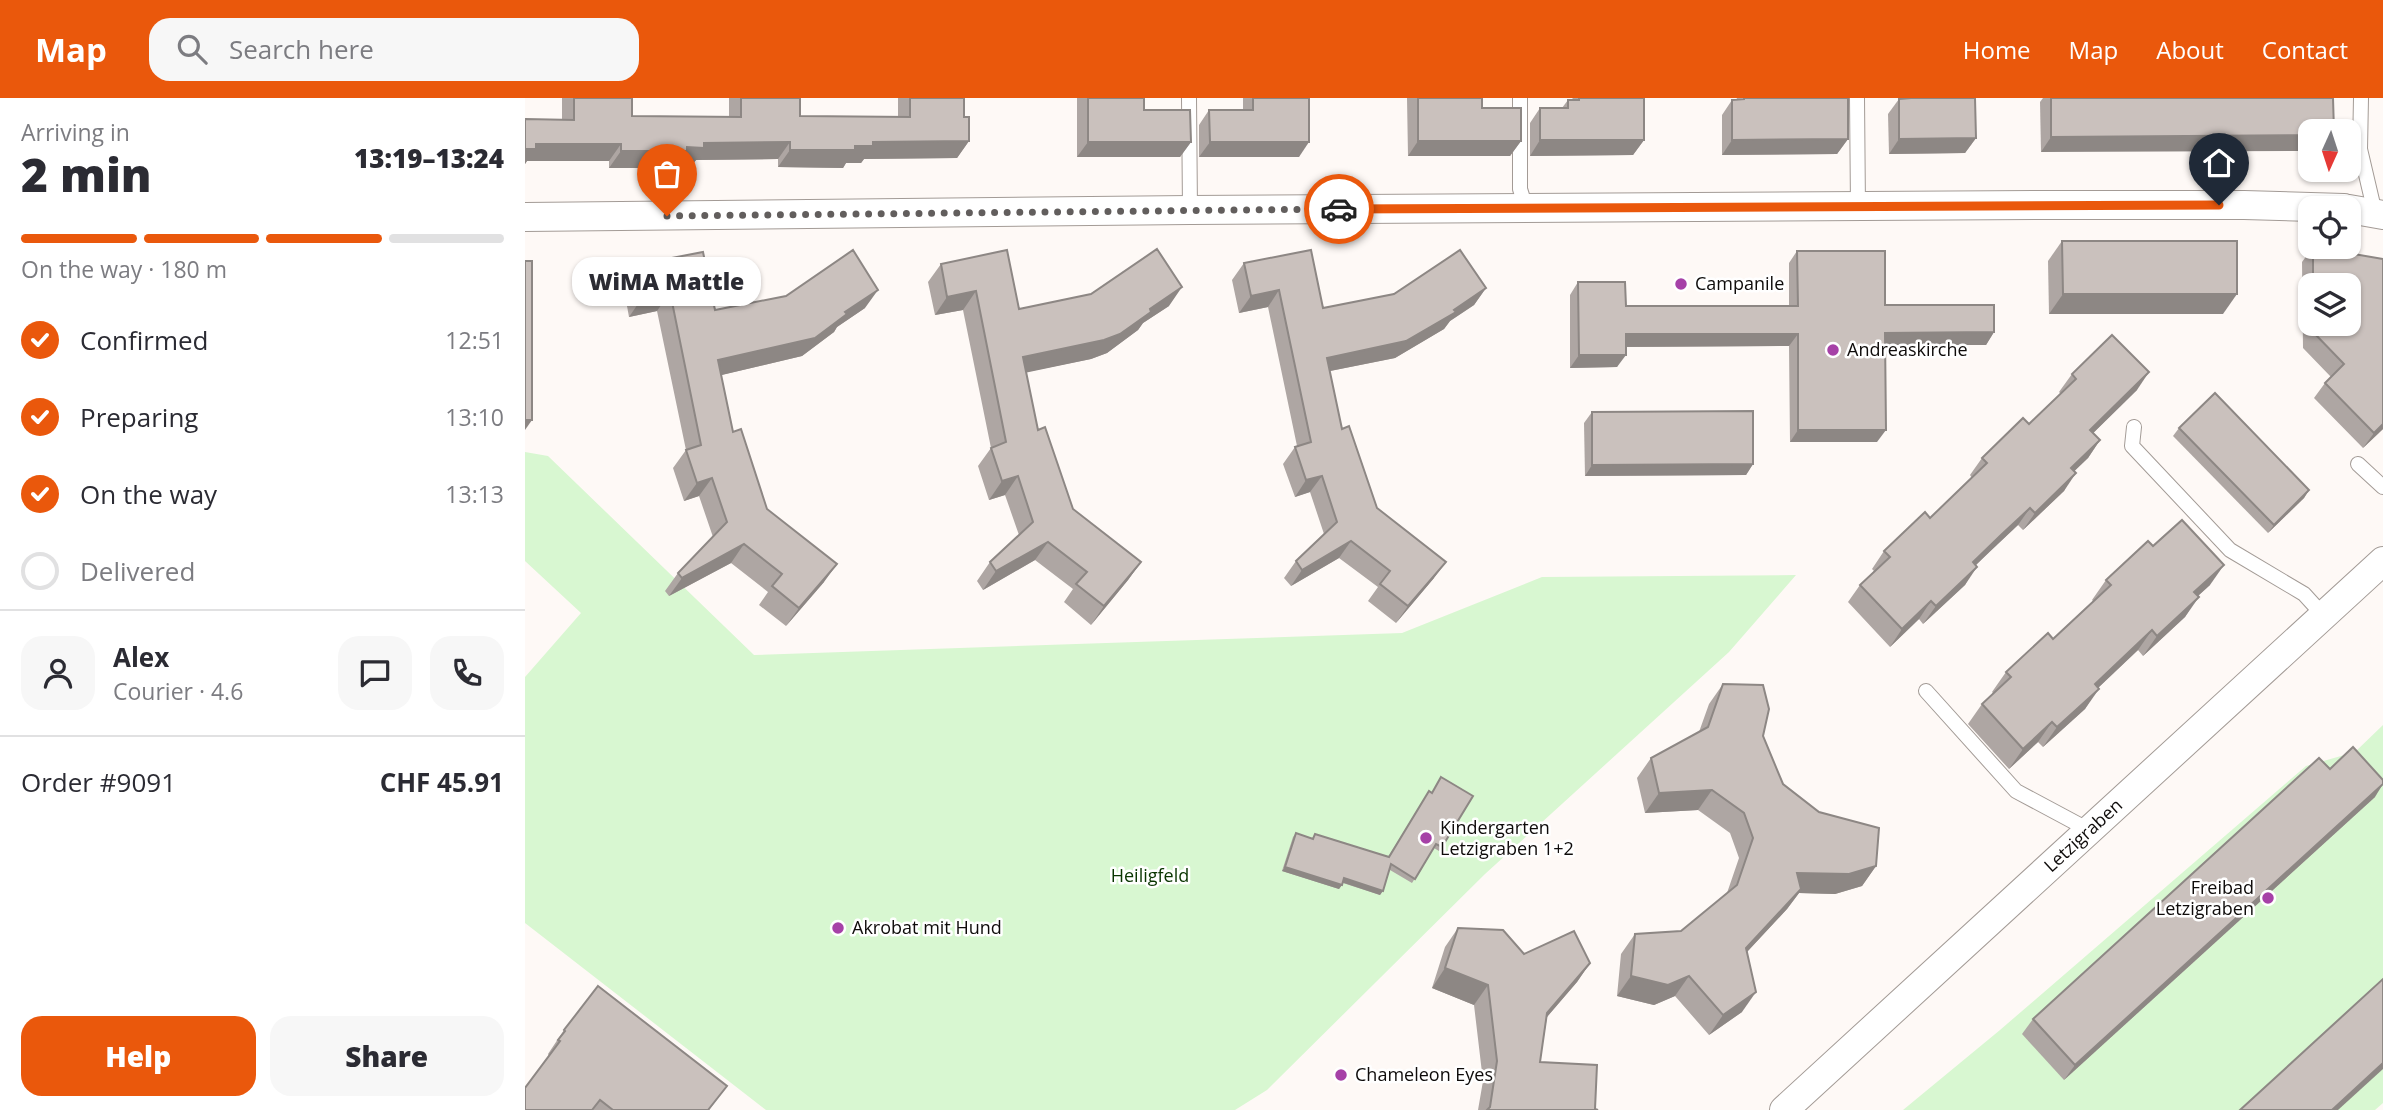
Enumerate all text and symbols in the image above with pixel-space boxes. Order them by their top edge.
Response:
search box [149,18,639,81]
text: Map [35,27,107,72]
icon: search [173,30,211,68]
text: Search here [229,31,374,67]
text: Home [1963,33,2031,66]
text: Map [2069,33,2118,66]
text: About [2156,33,2224,66]
text: Contact [2262,33,2348,66]
text: Arriving in [21,116,130,148]
north arrow [2298,119,2361,182]
map controls [2298,119,2361,336]
pin [2189,133,2249,205]
text: 13:19–13:24 [354,140,504,176]
text: 2 min [21,143,152,205]
pin [637,144,697,216]
icon: home [2200,144,2238,182]
icon: bag [648,155,686,193]
courier [1304,174,1374,244]
icon: car [1320,190,1358,228]
button: locate [2298,196,2361,259]
text: On the way · 180 m [21,253,227,285]
callout: WiMA Mattle [572,258,761,307]
text: WiMA Mattle [589,265,744,297]
place label: Campanile [1695,271,1784,295]
button: layers [2298,273,2361,336]
marker: Campanile [1673,276,1689,292]
icon: check [21,321,59,359]
text: Confirmed [80,322,208,358]
text: 12:51 [445,324,504,356]
place label: Andreaskirche [1847,337,1968,361]
marker: Andreaskirche [1825,342,1841,358]
icon: check [21,398,59,436]
text: Preparing [80,399,198,435]
text: 13:10 [445,401,504,433]
icon: check [21,475,59,513]
text: On the way [80,476,217,512]
text: 13:13 [445,478,504,510]
text: Delivered [80,553,195,589]
button: person [21,636,95,710]
button: chat [338,636,412,710]
button: phone [430,636,504,710]
text: Alex [113,639,169,675]
text: Courier · 4.6 [113,675,243,707]
text: Order #9091 [21,764,176,800]
text: CHF 45.91 [380,764,504,800]
street label: Letzigraben [2038,793,2127,877]
place label: Kindergarten Letzigraben 1+2 [1440,815,1574,860]
marker: Kindergarten Letzigraben 1+2 [1418,830,1434,846]
park label: Heiligfeld [1111,863,1189,887]
place label: Freibad Letzigraben [2156,875,2254,920]
marker: Freibad Letzigraben [2260,890,2276,906]
place label: Akrobat mit Hund [852,915,1002,939]
marker: Akrobat mit Hund [830,920,846,936]
button: Help [21,1016,256,1096]
button: Share [270,1016,504,1096]
place label: Chameleon Eyes [1355,1062,1493,1086]
marker: Chameleon Eyes [1333,1067,1349,1083]

